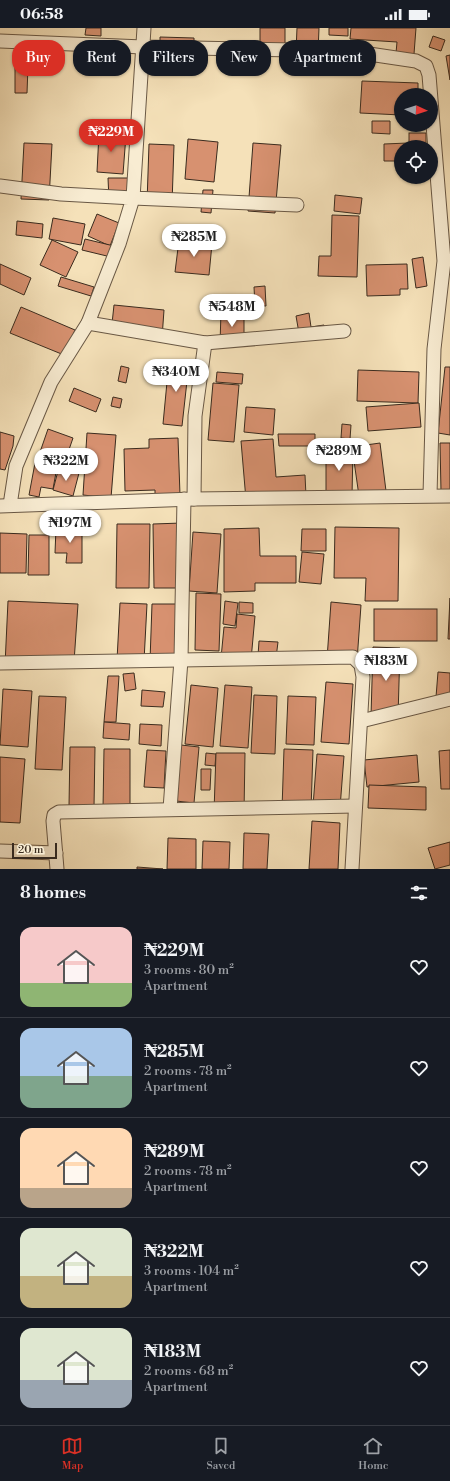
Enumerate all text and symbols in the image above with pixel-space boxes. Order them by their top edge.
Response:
text: 06:58 [20,5,63,24]
chip: Buy [12,40,65,76]
chip: Rent [73,40,131,76]
chip: Filters [139,40,208,76]
chip: New [216,40,271,76]
chip: Apartment [279,40,376,76]
north arrow [394,88,438,132]
map controls [394,88,438,184]
pin: ₦229M [83,119,139,153]
text: ₦229M [88,124,134,140]
button: locate [394,140,438,184]
pin: ₦285M [166,224,222,258]
text: ₦285M [171,229,217,245]
pin: ₦548M [204,294,260,328]
text: ₦548M [209,299,255,315]
pin: ₦340M [148,359,204,393]
text: ₦340M [152,364,200,380]
pin: ₦289M [311,438,367,472]
text: ₦289M [316,443,362,459]
pin: ₦322M [38,448,94,482]
text: ₦322M [43,453,89,469]
pin: ₦197M [42,510,98,544]
text: ₦197M [48,515,92,531]
pin: ₦183M [358,648,414,682]
text: ₦183M [364,653,408,669]
scale bar [12,841,57,860]
text: 20 m [18,843,43,857]
text: 8 homes [20,882,86,904]
icon: filters [408,882,430,904]
text: ₦229M [144,940,204,962]
icon: home [52,943,100,991]
icon: heart [408,956,430,978]
text: 3 rooms · 80 m² [144,962,234,978]
text: Apartment [144,978,208,994]
text: ₦285M [144,1041,204,1063]
icon: home [52,1044,100,1092]
icon: heart [408,1057,430,1079]
text: 2 rooms · 78 m² [144,1063,232,1079]
text: Apartment [144,1079,208,1095]
text: ₦289M [144,1141,205,1163]
icon: home [52,1144,100,1192]
icon: heart [408,1157,430,1179]
text: 2 rooms · 78 m² [144,1163,232,1179]
text: Apartment [144,1179,208,1195]
text: ₦322M [144,1241,204,1263]
icon: home [52,1244,100,1292]
icon: heart [408,1257,430,1279]
text: 3 rooms · 104 m² [144,1263,239,1279]
text: Apartment [144,1279,208,1295]
text: ₦183M [144,1341,201,1363]
icon: home [52,1344,100,1392]
icon: heart [408,1357,430,1379]
text: 2 rooms · 68 m² [144,1363,233,1379]
text: Apartment [144,1379,208,1395]
tab: Map [61,1435,83,1473]
tab: Saved [206,1435,235,1473]
tab: Home [358,1435,389,1473]

